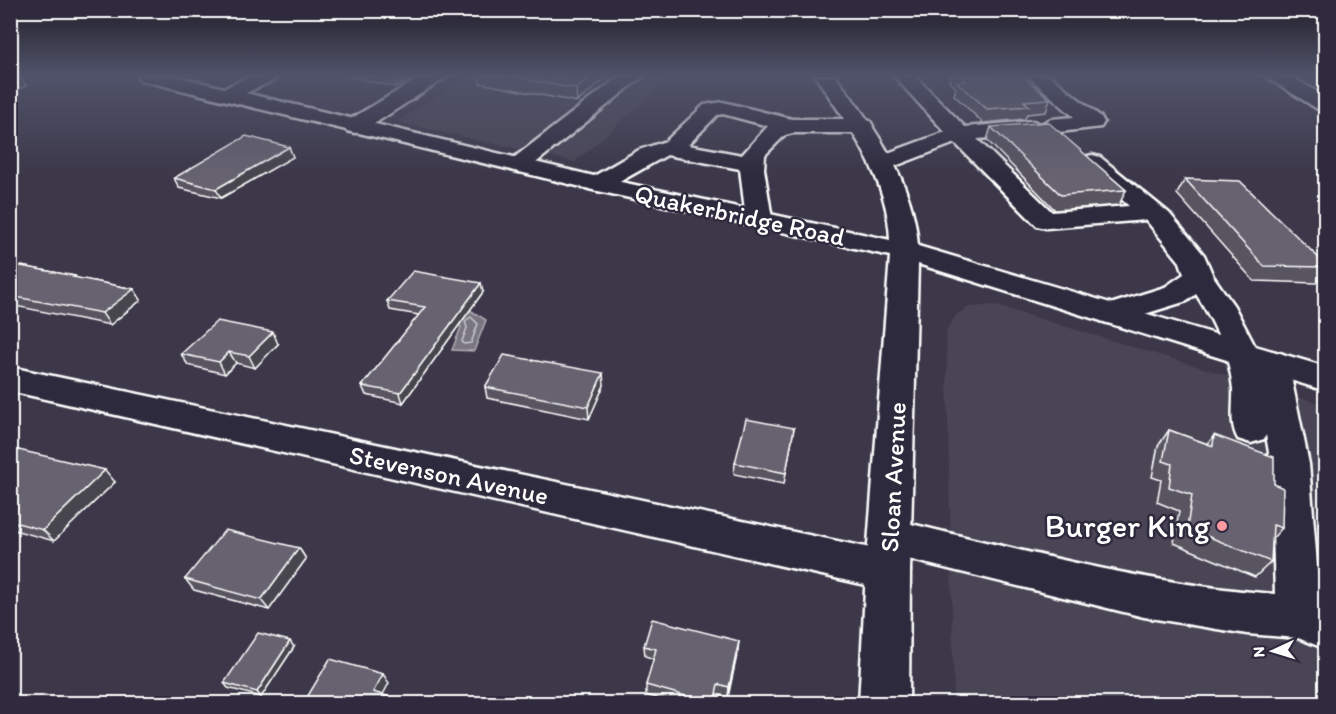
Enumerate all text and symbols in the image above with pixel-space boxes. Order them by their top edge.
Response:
street label: Quakerbridge Road [632,177,849,253]
street label: Sloan Avenue [873,401,913,553]
street label: Stevenson Avenue [346,438,552,512]
place label: Burger King [1045,507,1211,545]
marker: Burger King [1215,519,1229,533]
north arrow [1243,621,1303,681]
text: N [1249,646,1268,658]

